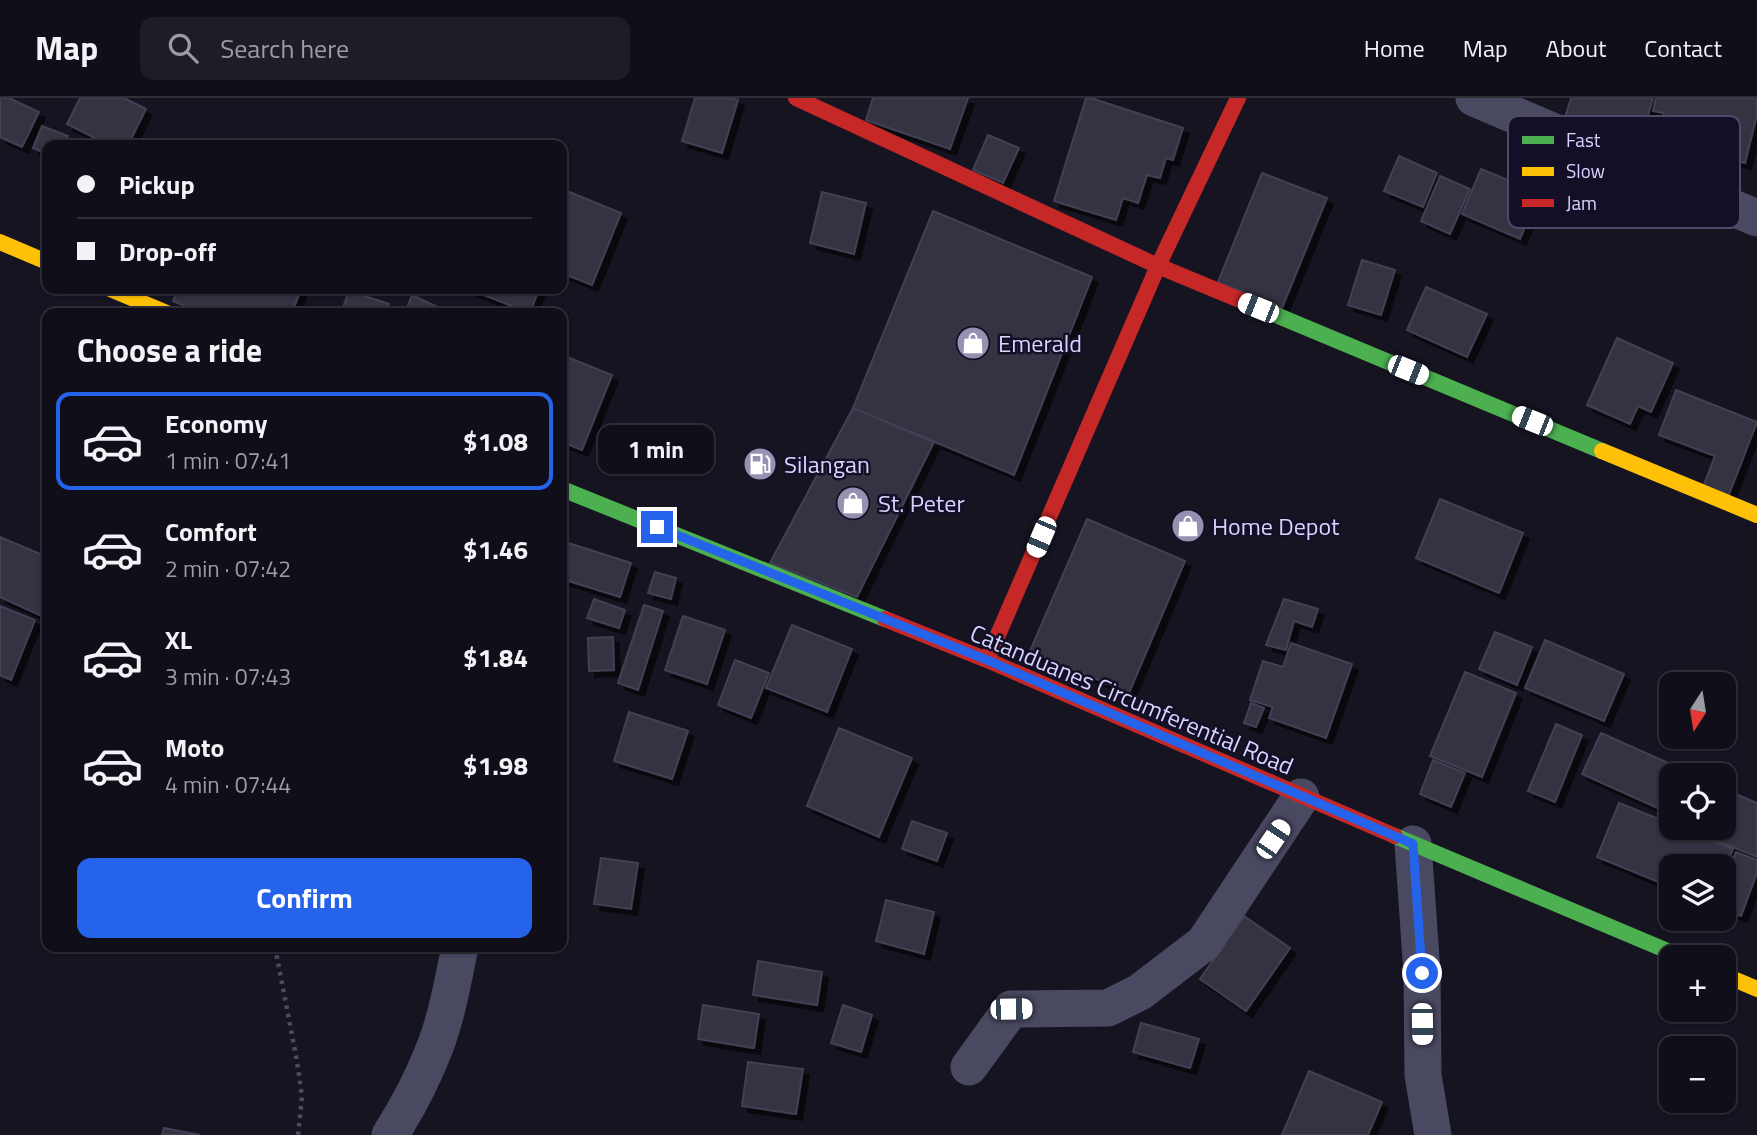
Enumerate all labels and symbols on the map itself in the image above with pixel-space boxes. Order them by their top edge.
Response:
legend [1508,116,1740,228]
text: Fast [1566,125,1601,154]
text: Slow [1566,156,1605,185]
text: Jam [1566,188,1597,217]
car [1235,290,1282,326]
shop icon: Emerald [954,324,992,362]
place label: Emerald [998,325,1082,361]
car [1385,352,1432,388]
car [1509,403,1556,439]
callout: 1 min [599,426,715,474]
fuel station icon: Silangan [741,445,779,483]
place label: Silangan [784,446,870,482]
shop icon: St. Peter [834,484,872,522]
place label: St. Peter [878,485,965,521]
shop icon: Home Depot [1169,507,1207,545]
place label: Home Depot [1212,508,1340,544]
route end [641,511,673,543]
car [1024,514,1059,560]
street label: Catanduanes Circumferential Road [965,614,1299,784]
north arrow [1659,672,1736,749]
car [1253,816,1294,862]
route start [1406,957,1438,989]
car [990,998,1033,1020]
car [1412,1003,1433,1045]

